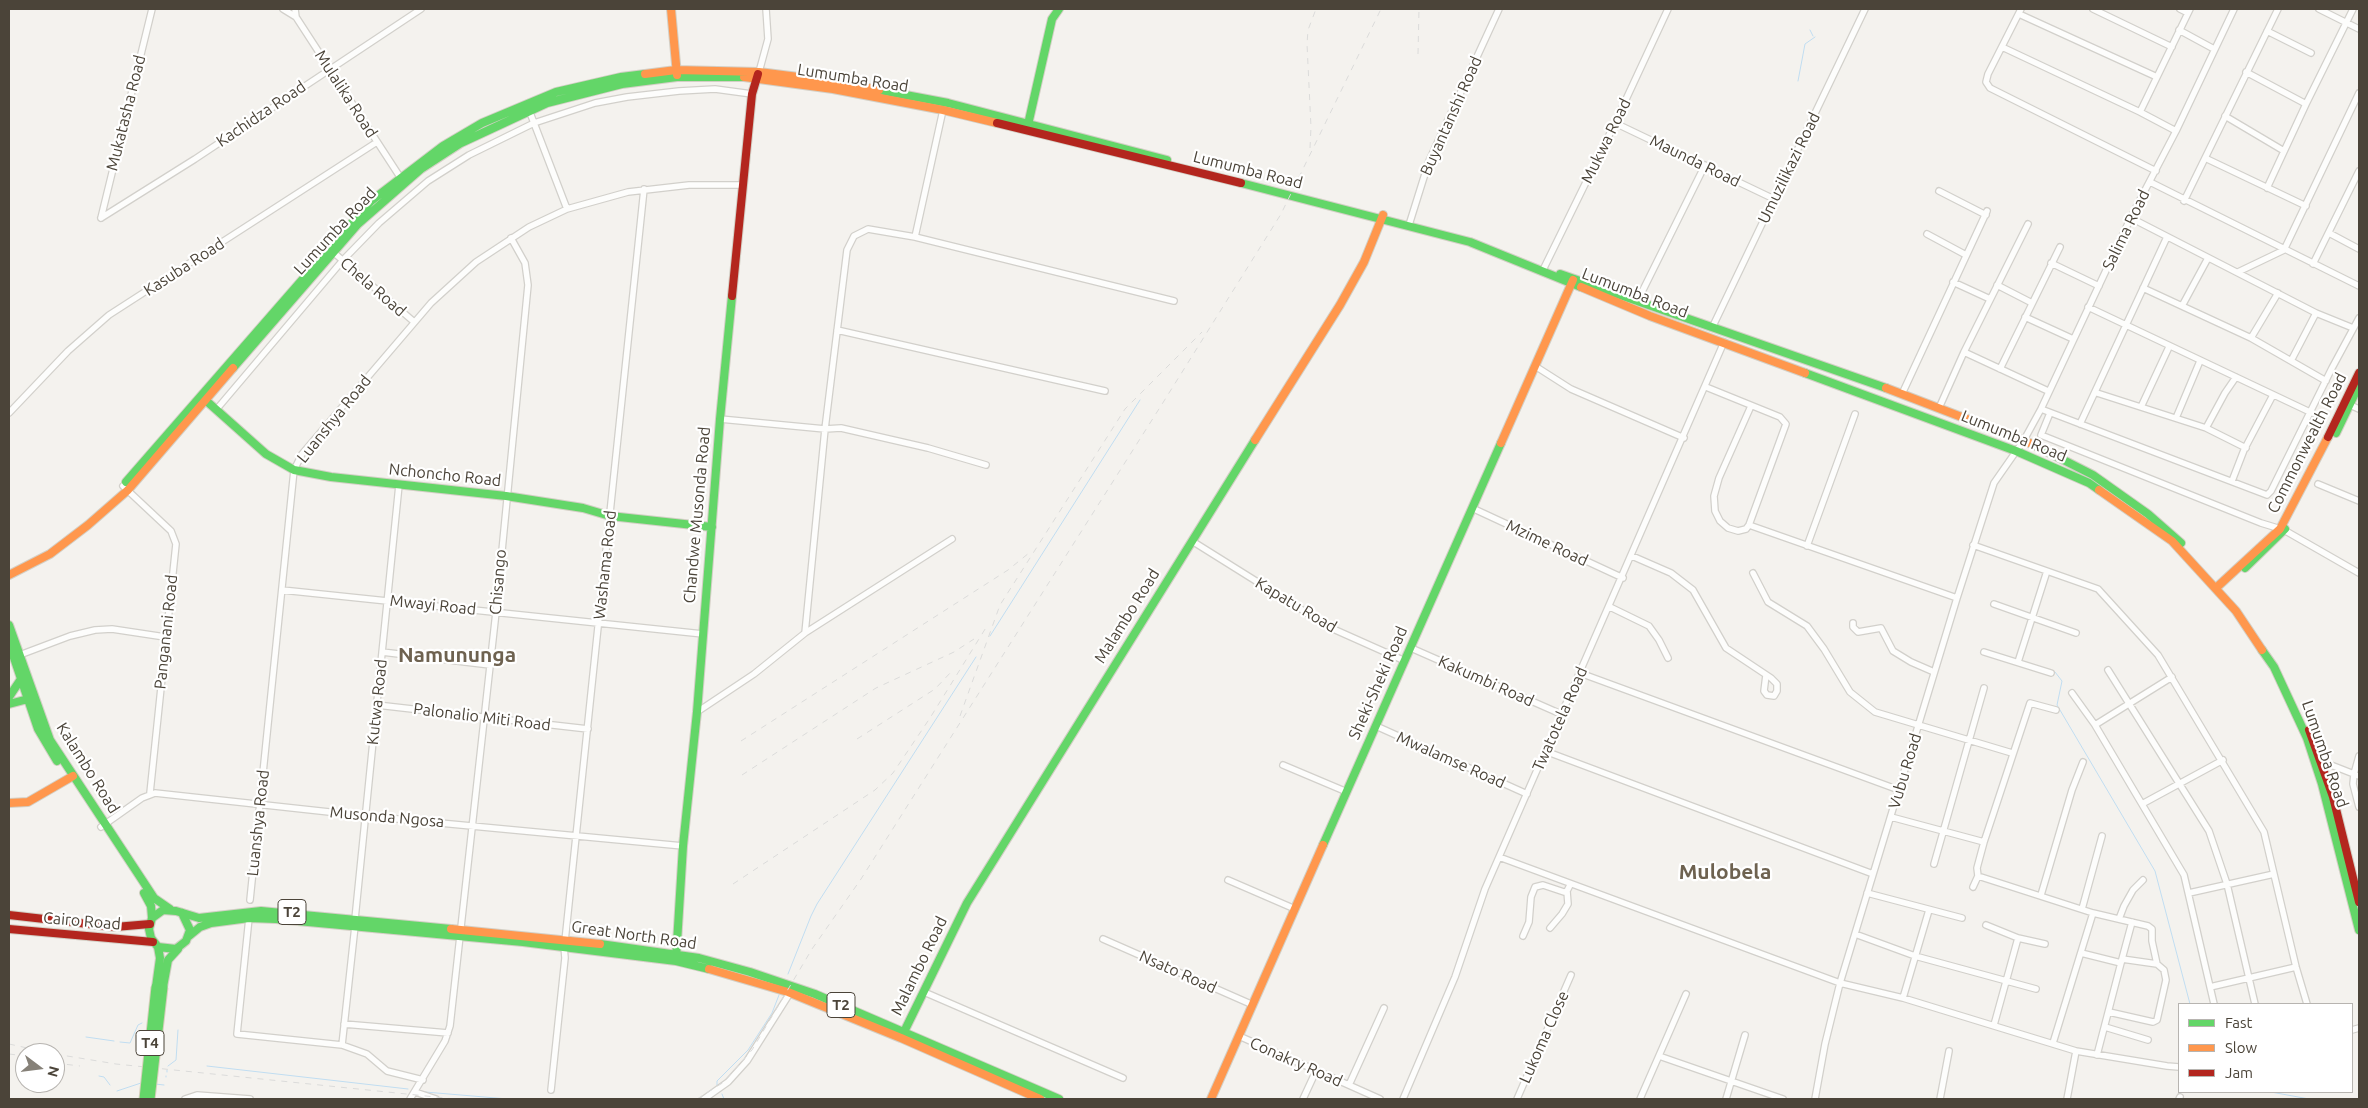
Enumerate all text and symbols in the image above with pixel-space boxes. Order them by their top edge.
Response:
street label: Mulalika Road [311,47,381,141]
street label: Mukatasha Road [102,53,150,173]
street label: Buyantanshi Road [1416,53,1486,179]
street label: Lumumba Road [796,60,910,96]
street label: Kachidza Road [213,77,309,151]
street label: Mukwa Road [1577,95,1635,187]
street label: Umuzilikazi Road [1754,109,1824,227]
street label: Maunda Road [1647,131,1743,191]
street label: Lumumba Road [1191,147,1305,193]
street label: Lumumba Road [290,183,380,279]
street label: Salima Road [2098,187,2154,273]
street label: Kasuba Road [140,234,228,300]
street label: Chela Road [336,253,410,321]
street label: Lumumba Road [1579,264,1691,322]
street label: Commonwealth Road [2263,370,2351,516]
street label: Luanshya Road [293,371,375,467]
street label: Lumumba Road [1958,406,2070,466]
street label: Chandwe Musonda Road [680,426,714,604]
street label: Nchoncho Road [388,460,502,490]
street label: Washama Road [590,510,620,620]
street label: Mzime Road [1503,516,1591,570]
street label: Chisango [486,548,510,616]
street label: Malambo Road [1090,565,1164,667]
street label: Kapatu Road [1252,573,1340,637]
street label: Panganani Road [150,574,182,690]
street label: Mwayi Road [389,591,477,619]
street label: Sheki-Sheki Road [1344,623,1412,743]
district label: Namununga [398,642,516,668]
street label: Kakumbi Road [1435,651,1537,711]
street label: Kutwa Road [363,658,391,746]
street label: Twatotela Road [1528,664,1592,774]
street label: Lumumba Road [2298,698,2352,810]
street label: Palonalio Miti Road [412,699,552,735]
street label: Kalambo Road [52,719,124,817]
street label: Mwalamse Road [1394,727,1508,793]
street label: Vubu Road [1884,731,1926,811]
street label: Luanshya Road [243,769,273,877]
street label: Musonda Ngosa [329,802,445,832]
district label: Mulobela [1679,859,1771,885]
road number: T2 [278,900,306,924]
street label: Cairo Road [42,908,122,934]
street label: Malambo Road [887,913,951,1019]
street label: Great North Road [570,917,698,953]
street label: Nsato Road [1136,946,1220,998]
street label: Lukoma Close [1515,988,1573,1086]
road number: T2 [827,992,855,1018]
legend [2178,1003,2353,1093]
text: Fast [2225,1014,2252,1031]
road number: T4 [136,1030,164,1056]
street label: Conakry Road [1247,1033,1345,1091]
text: Slow [2225,1039,2257,1056]
north arrow [15,1043,65,1093]
text: N [44,1064,63,1079]
text: Jam [2225,1064,2253,1081]

